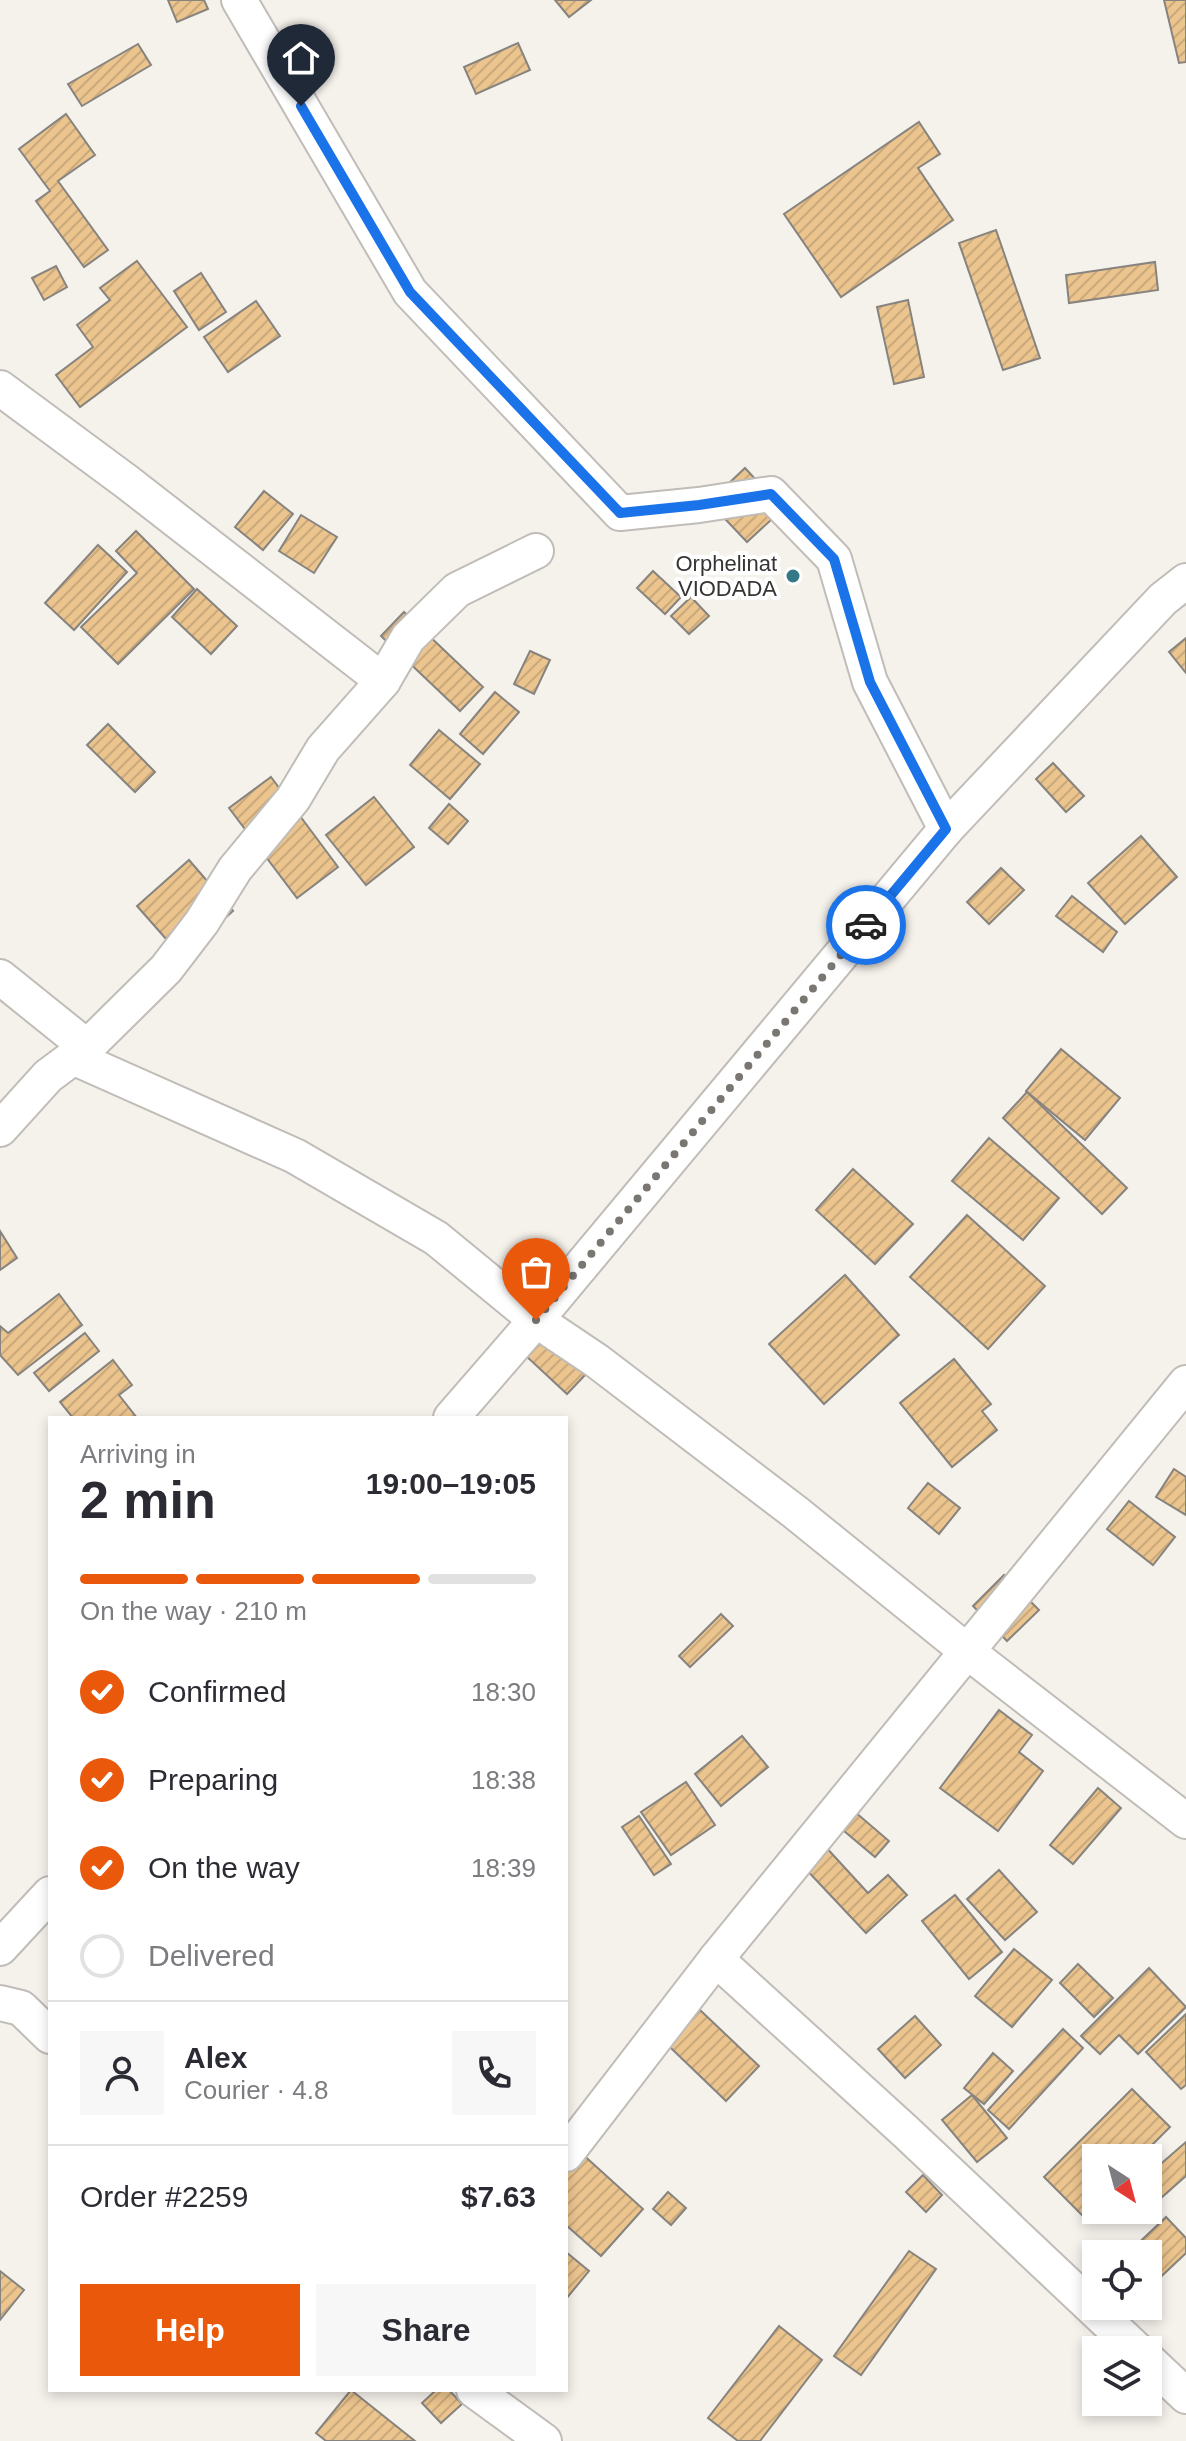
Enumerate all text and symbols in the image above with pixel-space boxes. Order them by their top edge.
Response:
pin [267,24,335,106]
icon: home [279,36,323,80]
place label: Orphelinat VIODADA [675,551,777,601]
marker: Orphelinat VIODADA [784,567,802,585]
courier [826,885,906,965]
icon: car [844,903,888,947]
pin [502,1238,570,1320]
icon: bag [514,1250,558,1294]
text: Arriving in [80,1439,196,1469]
text: 19:00–19:05 [366,1467,536,1500]
text: 2 min [80,1471,216,1529]
text: On the way · 210 m [80,1596,307,1626]
icon: check [80,1670,124,1714]
text: Confirmed [148,1675,286,1708]
text: 18:30 [471,1677,536,1707]
icon: check [80,1758,124,1802]
text: Preparing [148,1763,278,1796]
text: 18:38 [471,1765,536,1795]
icon: check [80,1846,124,1890]
text: On the way [148,1851,300,1884]
text: 18:39 [471,1853,536,1883]
text: Delivered [148,1939,275,1972]
button: person [80,2031,164,2115]
button: phone [452,2031,536,2115]
text: Alex [184,2041,247,2074]
text: Courier · 4.8 [184,2075,329,2105]
north arrow [1082,2144,1162,2224]
map controls [1082,2144,1162,2416]
text: Order #2259 [80,2180,248,2213]
text: $7.63 [461,2180,536,2213]
button: locate [1082,2240,1162,2320]
button: Help [80,2284,300,2376]
button: Share [316,2284,536,2376]
button: layers [1082,2336,1162,2416]

